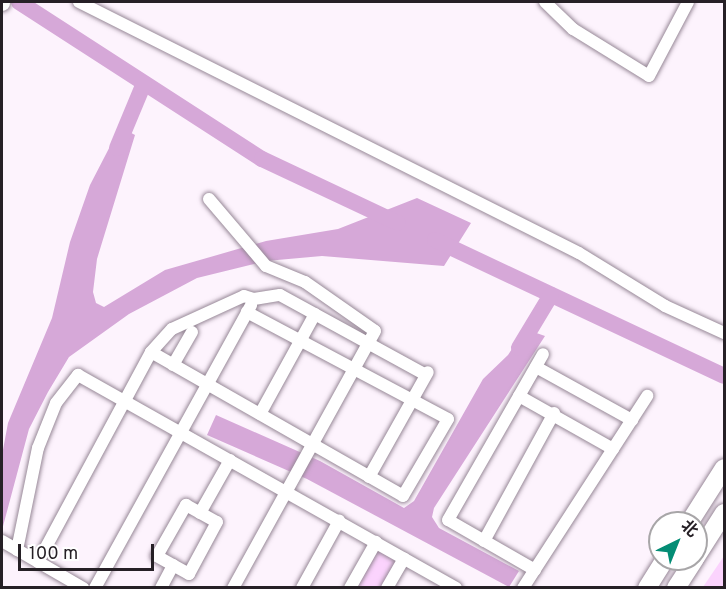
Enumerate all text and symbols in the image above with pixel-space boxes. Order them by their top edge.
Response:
north arrow [648,511,708,571]
text: 北 [676,517,702,542]
scale bar [21,532,158,570]
text: 100 m [29,543,78,566]

